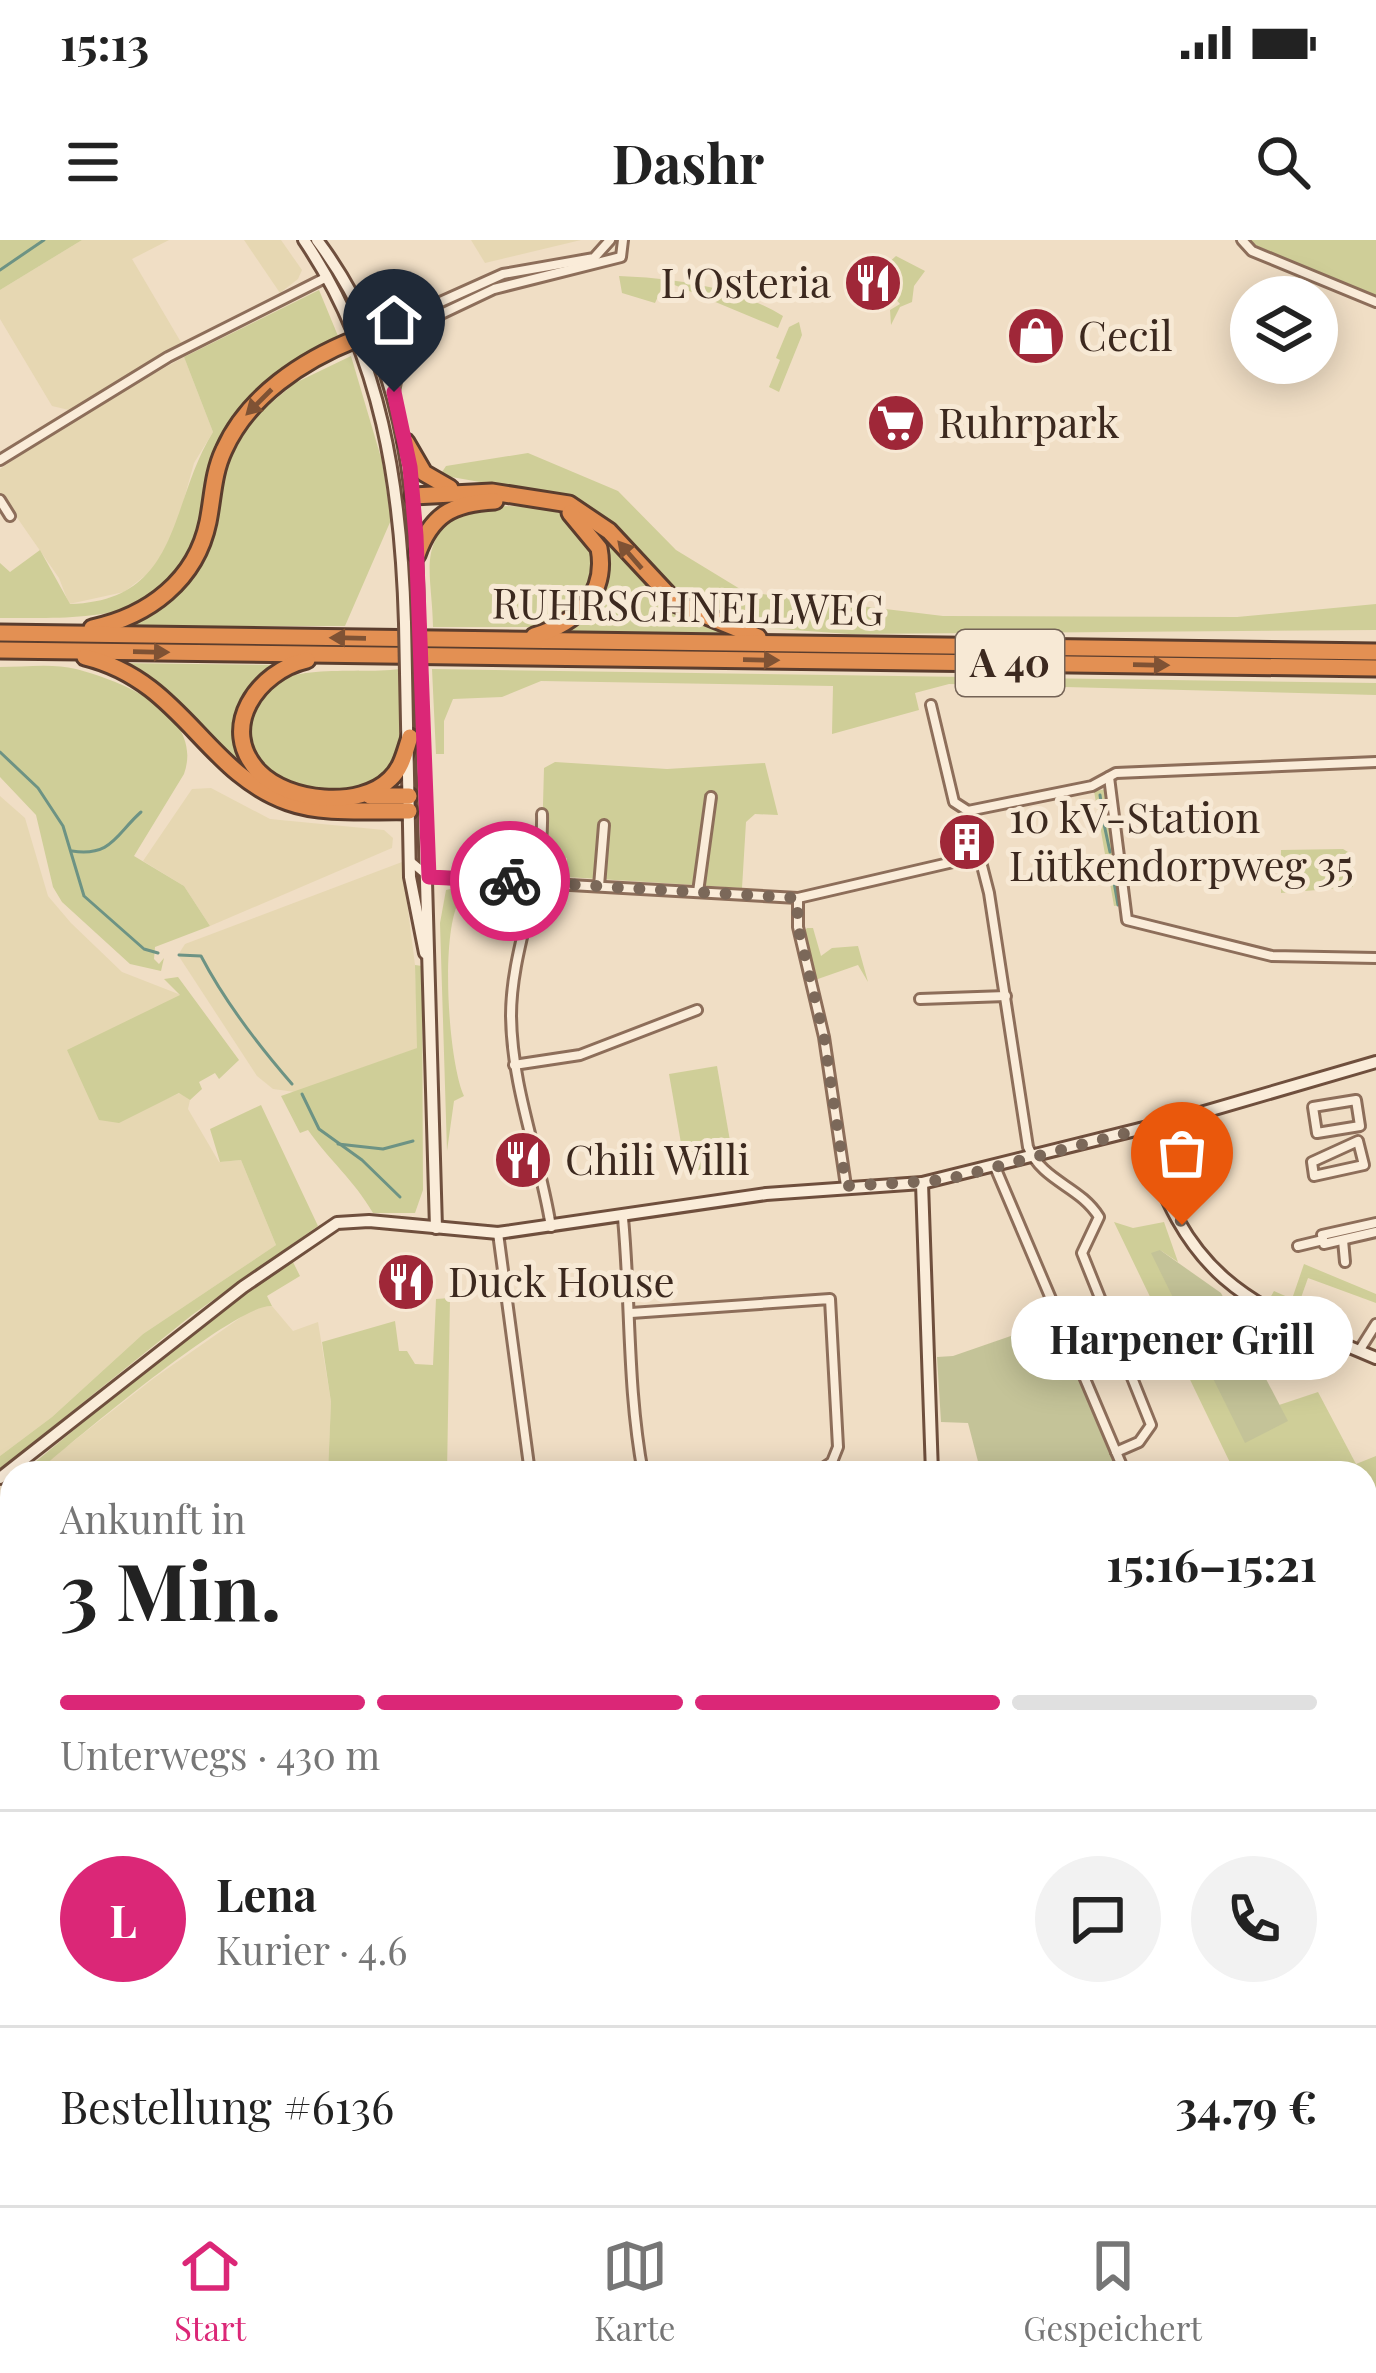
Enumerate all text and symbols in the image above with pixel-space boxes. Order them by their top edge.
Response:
text: 15:13 [60,12,149,72]
text: Dashr [612,126,764,198]
icon: menu [60,129,126,195]
icon: search [1250,129,1316,195]
restaurant icon: L'Osteria [842,252,904,314]
place label: L'Osteria [660,253,831,309]
pin [343,269,445,392]
map controls [1230,276,1338,384]
button: layers [1230,276,1338,384]
icon: home [361,287,427,353]
shop icon: Cecil [1005,305,1067,367]
place label: Cecil [1078,306,1173,362]
one-way arrow [245,388,273,416]
supermarket icon: Ruhrpark [865,392,927,454]
place label: Ruhrpark [938,393,1119,449]
one-way arrow [617,540,643,570]
street label: RUHRSCHNELLWEG [491,574,885,636]
one-way arrow [328,628,366,648]
road number: A 40 [956,630,1064,696]
one-way arrow [133,642,171,662]
one-way arrow [743,650,781,670]
one-way arrow [1133,656,1171,675]
place label: 10 kV-Station Lütkendorpweg 35 [1009,788,1354,892]
building icon: 10 kV-Station Lütkendorpweg 35 [936,811,998,873]
courier [450,821,570,941]
icon: bike [477,848,543,914]
pin [1131,1102,1233,1225]
icon: bag [1149,1120,1215,1186]
restaurant icon: Chili Willi [492,1129,554,1191]
place label: Chili Willi [565,1130,750,1186]
restaurant icon: Duck House [375,1251,437,1313]
place label: Duck House [448,1252,675,1308]
callout: Harpener Grill [1011,1297,1353,1381]
text: Harpener Grill [1049,1312,1315,1364]
text: Ankunft in [60,1492,246,1544]
text: 15:16–15:21 [1106,1533,1317,1593]
text: 3 Min. [60,1537,282,1641]
text: Unterwegs · 430 m [60,1728,380,1780]
button: chat [1035,1856,1161,1982]
button: phone [1191,1856,1317,1982]
text: Lena [216,1863,317,1923]
text: L [109,1889,137,1949]
text: Kurier · 4.6 [216,1923,407,1975]
text: Bestellung #6136 [60,2075,394,2135]
text: 34.79 € [1175,2075,1317,2135]
tab: Start [174,2233,246,2349]
tab: Karte [594,2233,675,2349]
tab: Gespeichert [1023,2233,1202,2349]

